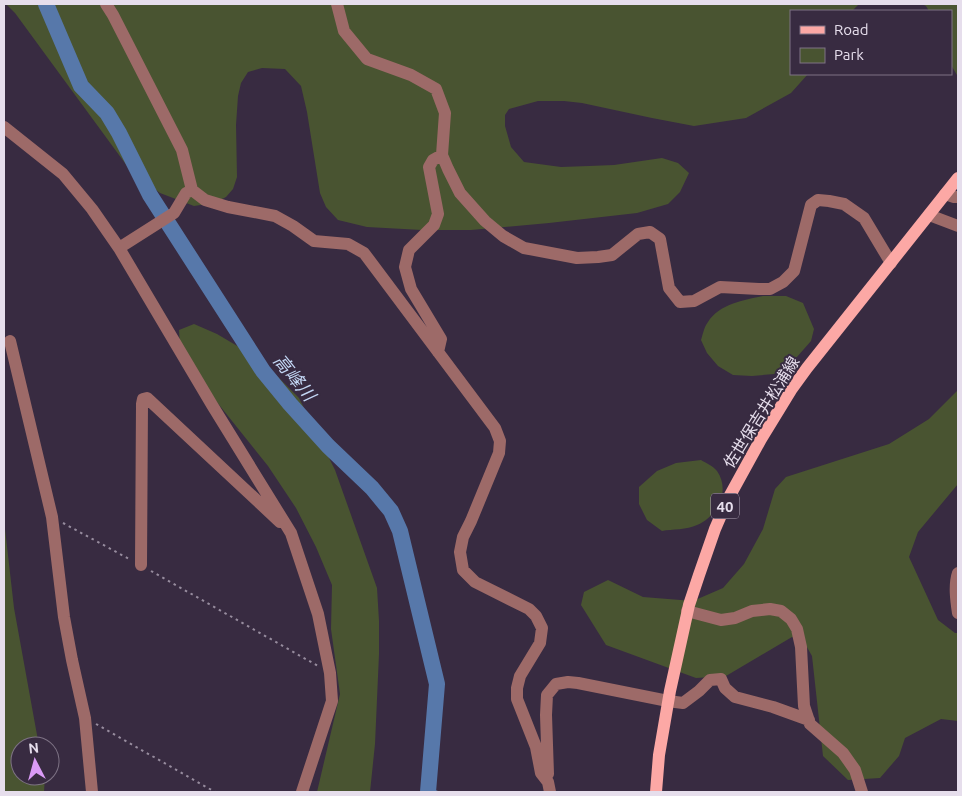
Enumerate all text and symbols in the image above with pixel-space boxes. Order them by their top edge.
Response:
legend [790,10,952,75]
text: Road [834,21,869,38]
text: Park [834,46,864,63]
water label: 高峰川 [270,350,321,406]
street label: 佐世保吉井松浦線 [719,353,803,471]
road number: 40 [711,494,739,518]
north arrow [10,736,60,786]
text: N [28,740,40,757]

